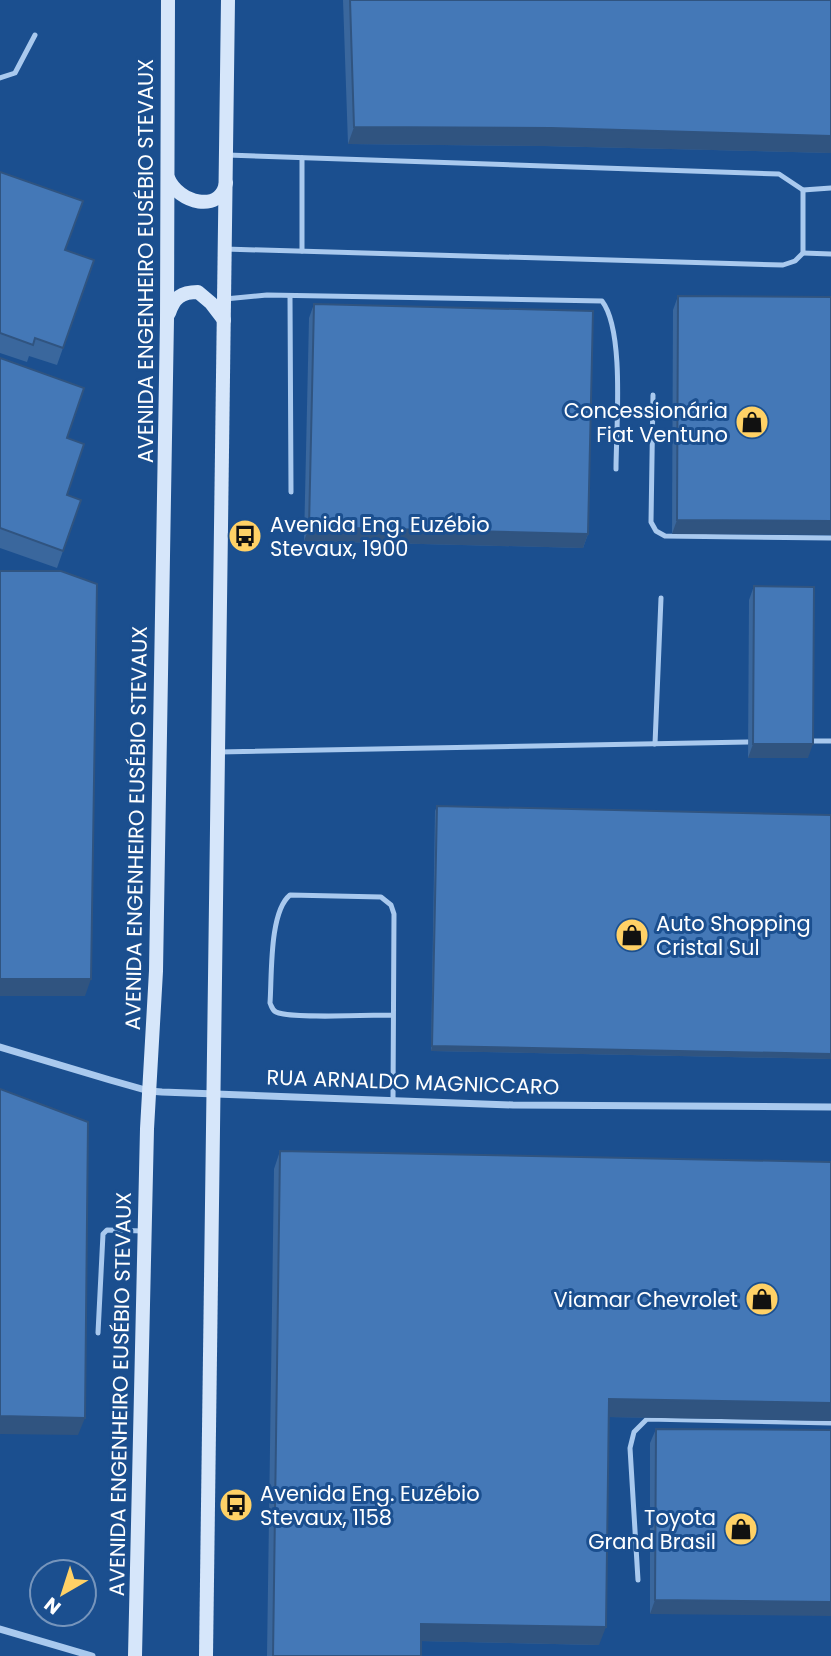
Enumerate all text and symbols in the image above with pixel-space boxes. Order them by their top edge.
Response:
street label: AVENIDA ENGENHEIRO EUSÉBIO STEVAUX [131,59,160,463]
place label: Concessionária Fiat Ventuno [564,396,728,449]
shop icon: Concessionária Fiat Ventuno [733,403,771,441]
place label: Avenida Eng. Euzébio Stevaux, 1900 [270,510,490,563]
bus stop icon: Avenida Eng. Euzébio Stevaux, 1900 [226,517,264,555]
street label: AVENIDA ENGENHEIRO EUSÉBIO STEVAUX [118,625,154,1031]
place label: Auto Shopping Cristal Sul [656,909,811,962]
shop icon: Auto Shopping Cristal Sul [613,916,651,954]
street label: RUA ARNALDO MAGNICCARO [266,1062,560,1102]
street label: AVENIDA ENGENHEIRO EUSÉBIO STEVAUX [102,1191,138,1597]
shop icon: Viamar Chevrolet [743,1280,781,1318]
place label: Viamar Chevrolet [554,1285,738,1314]
place label: Avenida Eng. Euzébio Stevaux, 1158 [260,1479,480,1532]
bus stop icon: Avenida Eng. Euzébio Stevaux, 1158 [217,1486,255,1524]
place label: Toyota Grand Brasil [588,1503,716,1556]
shop icon: Toyota Grand Brasil [722,1510,760,1548]
north arrow [28,1558,98,1628]
text: N [39,1591,67,1621]

